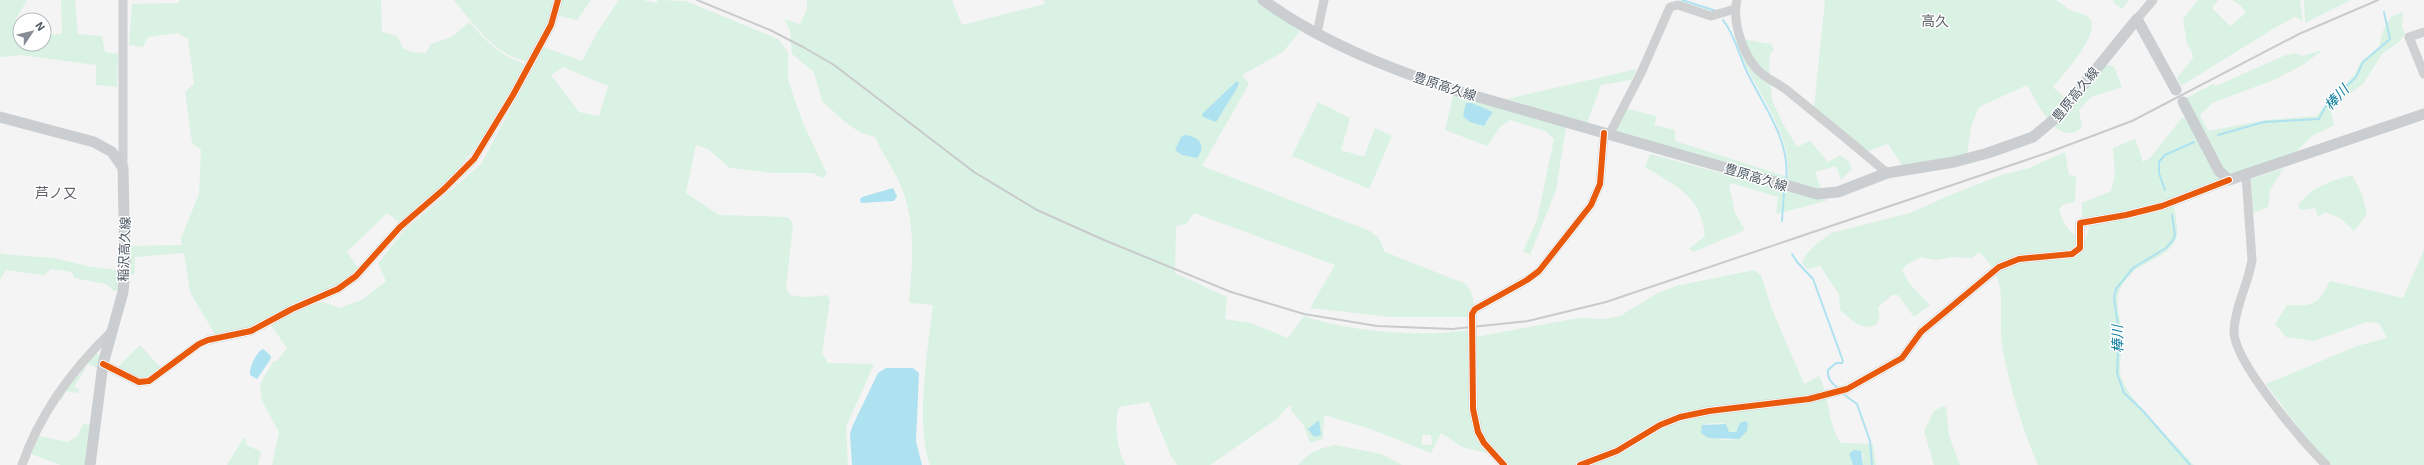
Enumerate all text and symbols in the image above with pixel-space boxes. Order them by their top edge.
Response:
north arrow [12,12,52,52]
district label: 高久 [1921,12,1949,29]
text: N [33,19,48,33]
street label: 豊原高久線 [2048,64,2102,124]
street label: 豊原高久線 [1412,68,1478,104]
water label: 棒川 [2320,80,2353,113]
street label: 豊原高久線 [1723,160,1789,194]
district label: 芦ノ又 [35,184,77,201]
street label: 稲沢高久線 [115,216,133,282]
water label: 棒川 [2108,323,2126,353]

